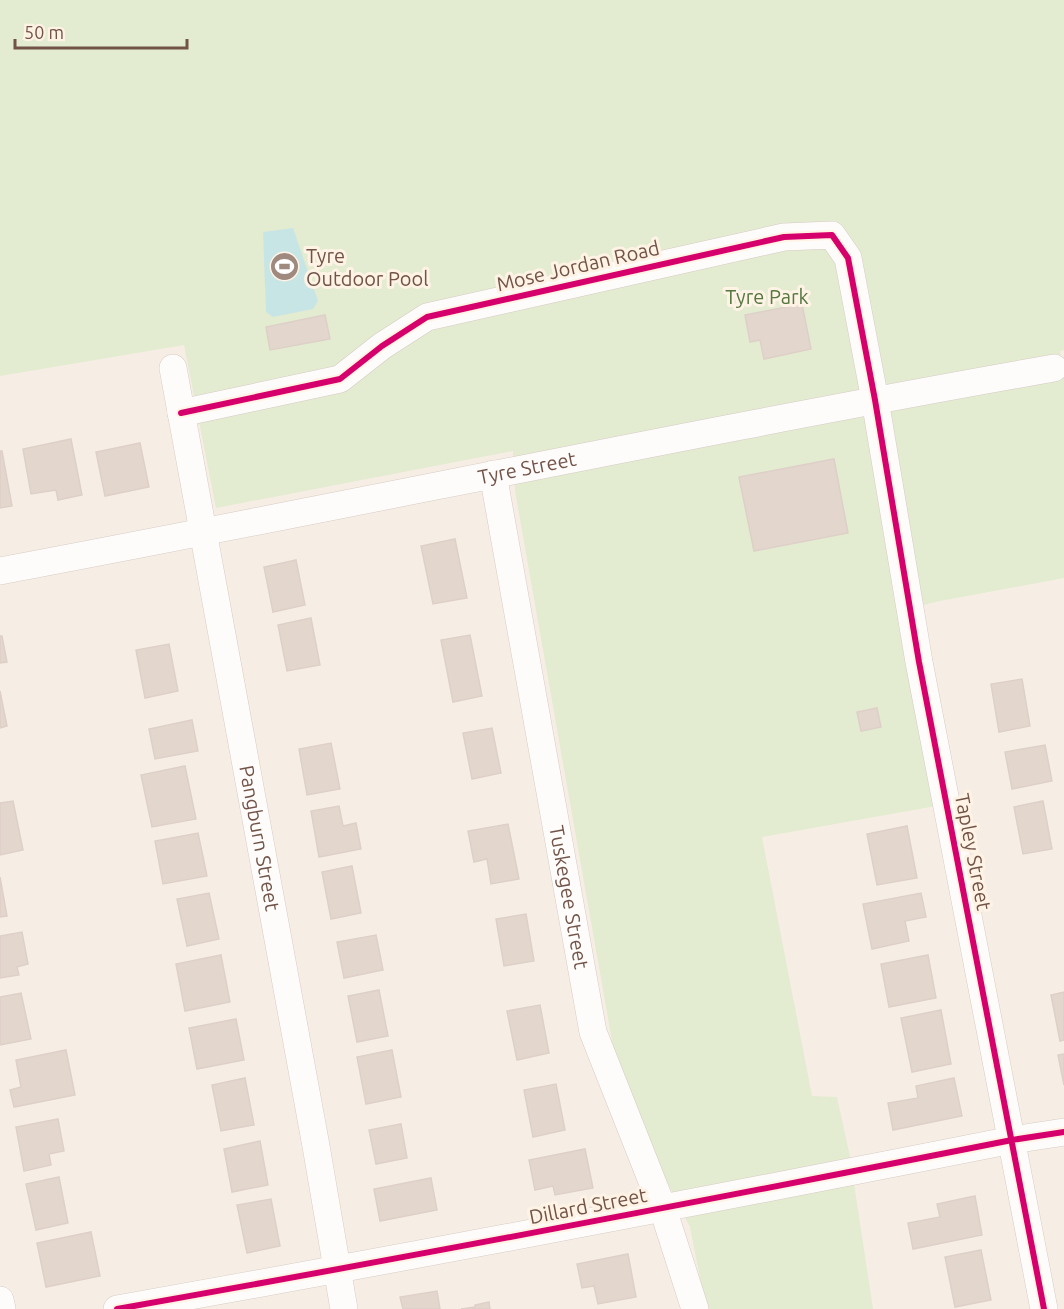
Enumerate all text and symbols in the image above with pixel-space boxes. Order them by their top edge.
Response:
scale bar [15,12,188,50]
text: 50 m [24,22,64,42]
street label: Mose Jordan Road [494,236,662,295]
place label: Tyre Outdoor Pool [306,244,428,290]
sports icon: Tyre Outdoor Pool [269,251,301,283]
park label: Tyre Park [725,285,809,308]
street label: Tyre Street [476,447,578,488]
street label: Pangburn Street [235,763,285,913]
street label: Tapley Street [951,791,996,912]
street label: Tuskegee Street [545,824,594,971]
street label: Dillard Street [527,1183,649,1228]

